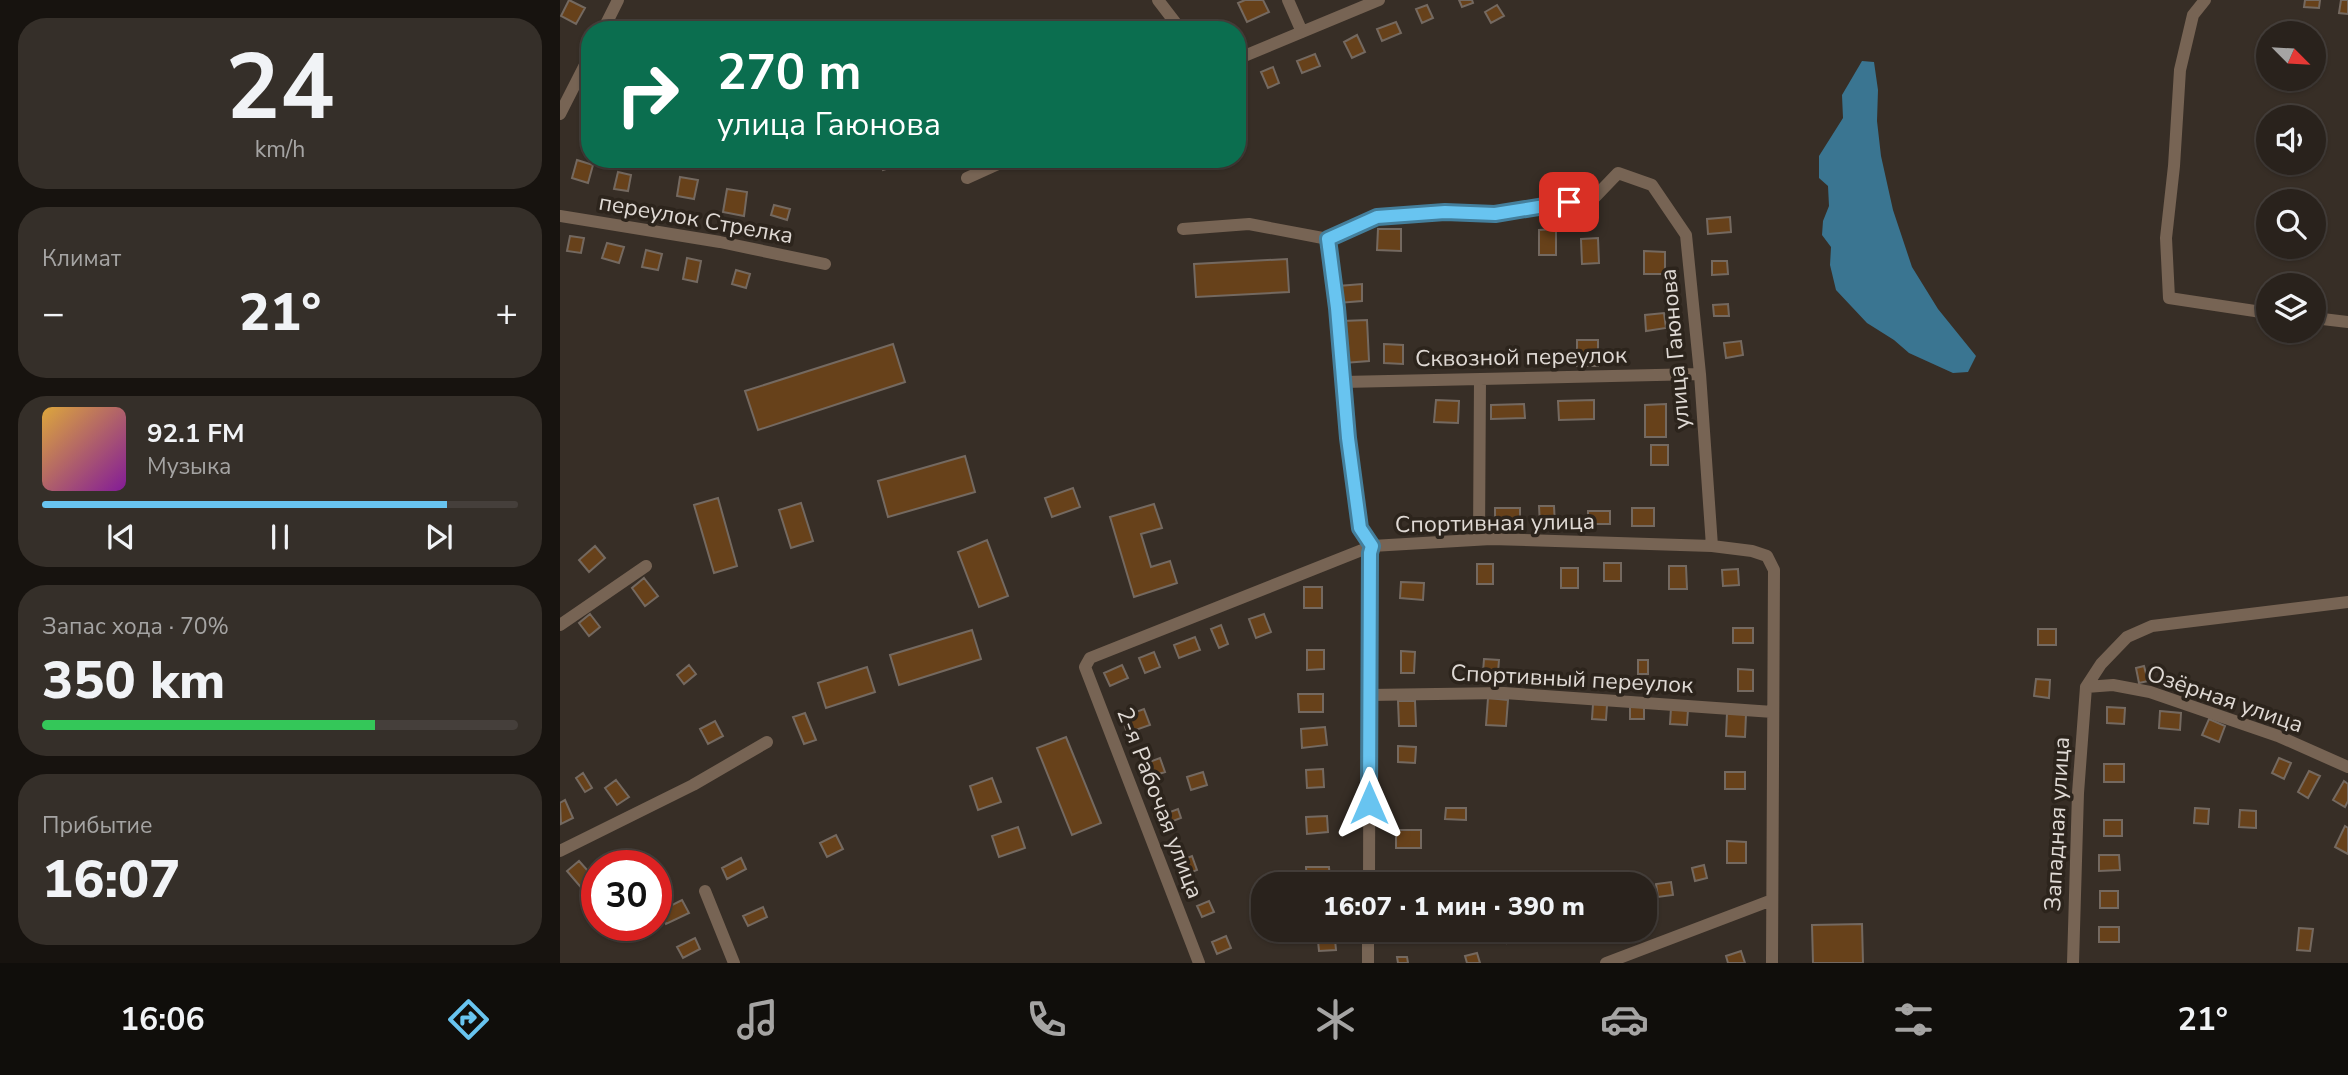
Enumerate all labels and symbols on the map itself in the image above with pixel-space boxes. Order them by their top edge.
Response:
north arrow [2256,21,2326,91]
pin [1539,172,1599,232]
street label: переулок Стрелка [596,187,796,251]
street label: улица Гаюнова [1653,267,1697,431]
street label: Сквозной переулок [1415,340,1628,374]
street label: Спортивная улица [1395,506,1595,540]
street label: Спортивный переулок [1450,657,1695,701]
street label: Озёрная улица [2143,658,2307,740]
street label: 2-я Рабочая улица [1109,703,1211,903]
street label: Западная улица [2037,736,2077,912]
position arrow [1332,766,1406,840]
speed limit sign: 30 [581,850,672,941]

